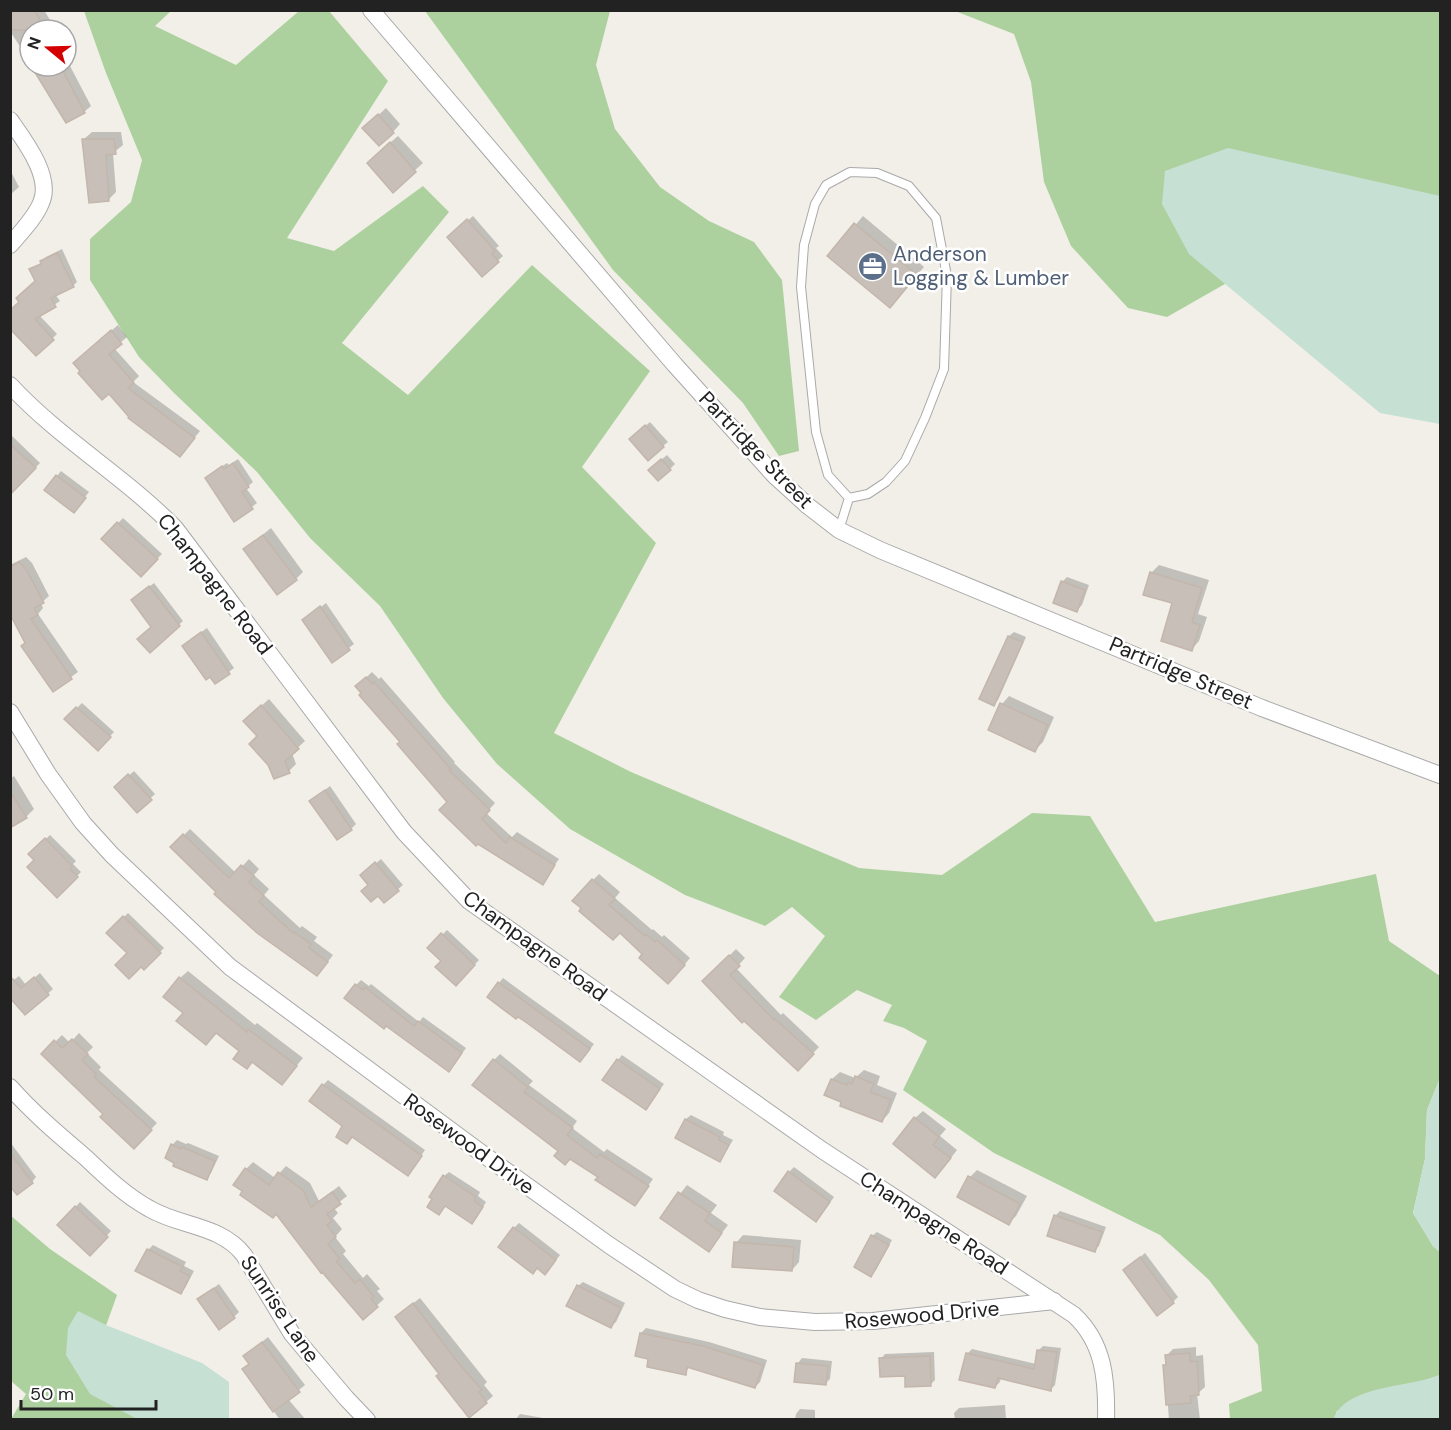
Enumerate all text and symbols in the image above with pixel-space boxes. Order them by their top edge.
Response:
north arrow [18,18,78,78]
text: N [22,34,46,52]
place label: Anderson Logging & Lumber [893,240,1069,292]
office icon: Anderson Logging & Lumber [856,250,888,282]
street label: Partridge Street [693,385,819,515]
street label: Champagne Road [151,508,279,660]
street label: Partridge Street [1105,630,1257,716]
street label: Champagne Road [457,884,613,1008]
street label: Rosewood Drive [398,1087,540,1201]
street label: Champagne Road [854,1164,1014,1282]
street label: Sunrise Lane [234,1250,326,1368]
street label: Rosewood Drive [843,1294,1001,1336]
scale bar [21,1373,156,1411]
text: 50 m [30,1382,74,1406]

